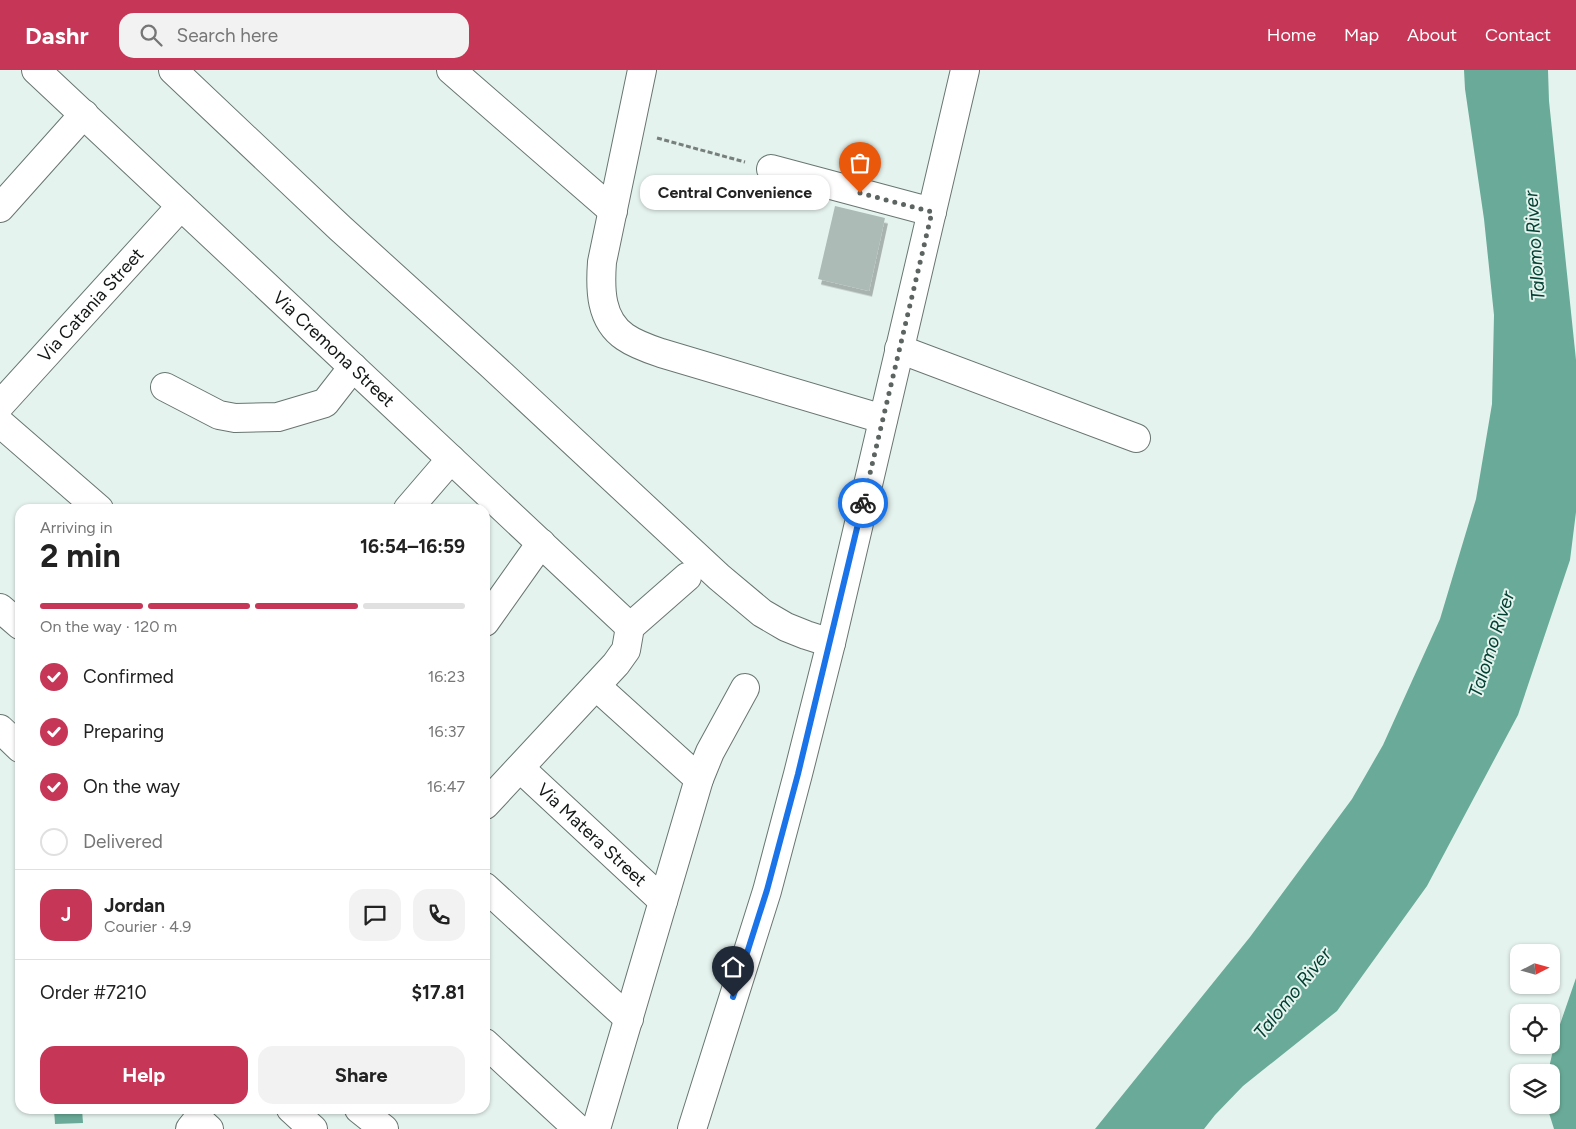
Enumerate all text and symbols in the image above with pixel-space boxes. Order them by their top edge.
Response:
search box [119,13,469,58]
text: Dashr [25,21,89,50]
icon: search [137,21,165,49]
text: Search here [177,24,278,47]
text: Home [1267,24,1316,46]
text: Map [1344,24,1379,46]
text: About [1407,24,1457,46]
text: Contact [1485,24,1551,46]
pin [839,142,881,193]
icon: bag [846,149,874,177]
callout: Central Convenience [640,176,830,210]
text: Central Convenience [658,183,812,202]
water label: Talomo River [1519,190,1550,302]
street label: Via Catania Street [33,243,148,367]
street label: Via Cremona Street [268,287,399,412]
courier [838,478,888,528]
icon: bike [849,489,877,517]
text: Arriving in [40,518,112,537]
text: 16:54–16:59 [360,535,465,558]
text: 2 min [40,537,121,575]
water label: Talomo River [1463,588,1520,700]
text: On the way · 120 m [40,617,177,636]
icon: check [40,663,68,691]
text: Confirmed [83,665,174,688]
text: 16:23 [428,667,465,686]
icon: check [40,718,68,746]
text: Preparing [83,720,164,743]
text: 16:37 [428,722,465,741]
icon: check [40,773,68,801]
text: On the way [83,775,180,798]
text: 16:47 [427,777,465,796]
street label: Via Matera Street [532,779,651,891]
text: Delivered [83,830,163,853]
button: chat [349,889,401,941]
button: phone [413,889,465,941]
text: Jordan [104,894,165,917]
text: J [61,903,71,926]
text: Courier · 4.9 [104,917,191,936]
water label: Talomo River [1249,943,1336,1043]
north arrow [1510,944,1560,994]
map controls [1510,944,1560,1114]
pin [712,946,754,997]
icon: home [719,953,747,981]
text: Order #7210 [40,981,147,1004]
text: $17.81 [412,981,465,1004]
button: locate [1510,1004,1560,1054]
button: Help [40,1046,248,1104]
button: Share [258,1046,465,1104]
button: layers [1510,1064,1560,1114]

